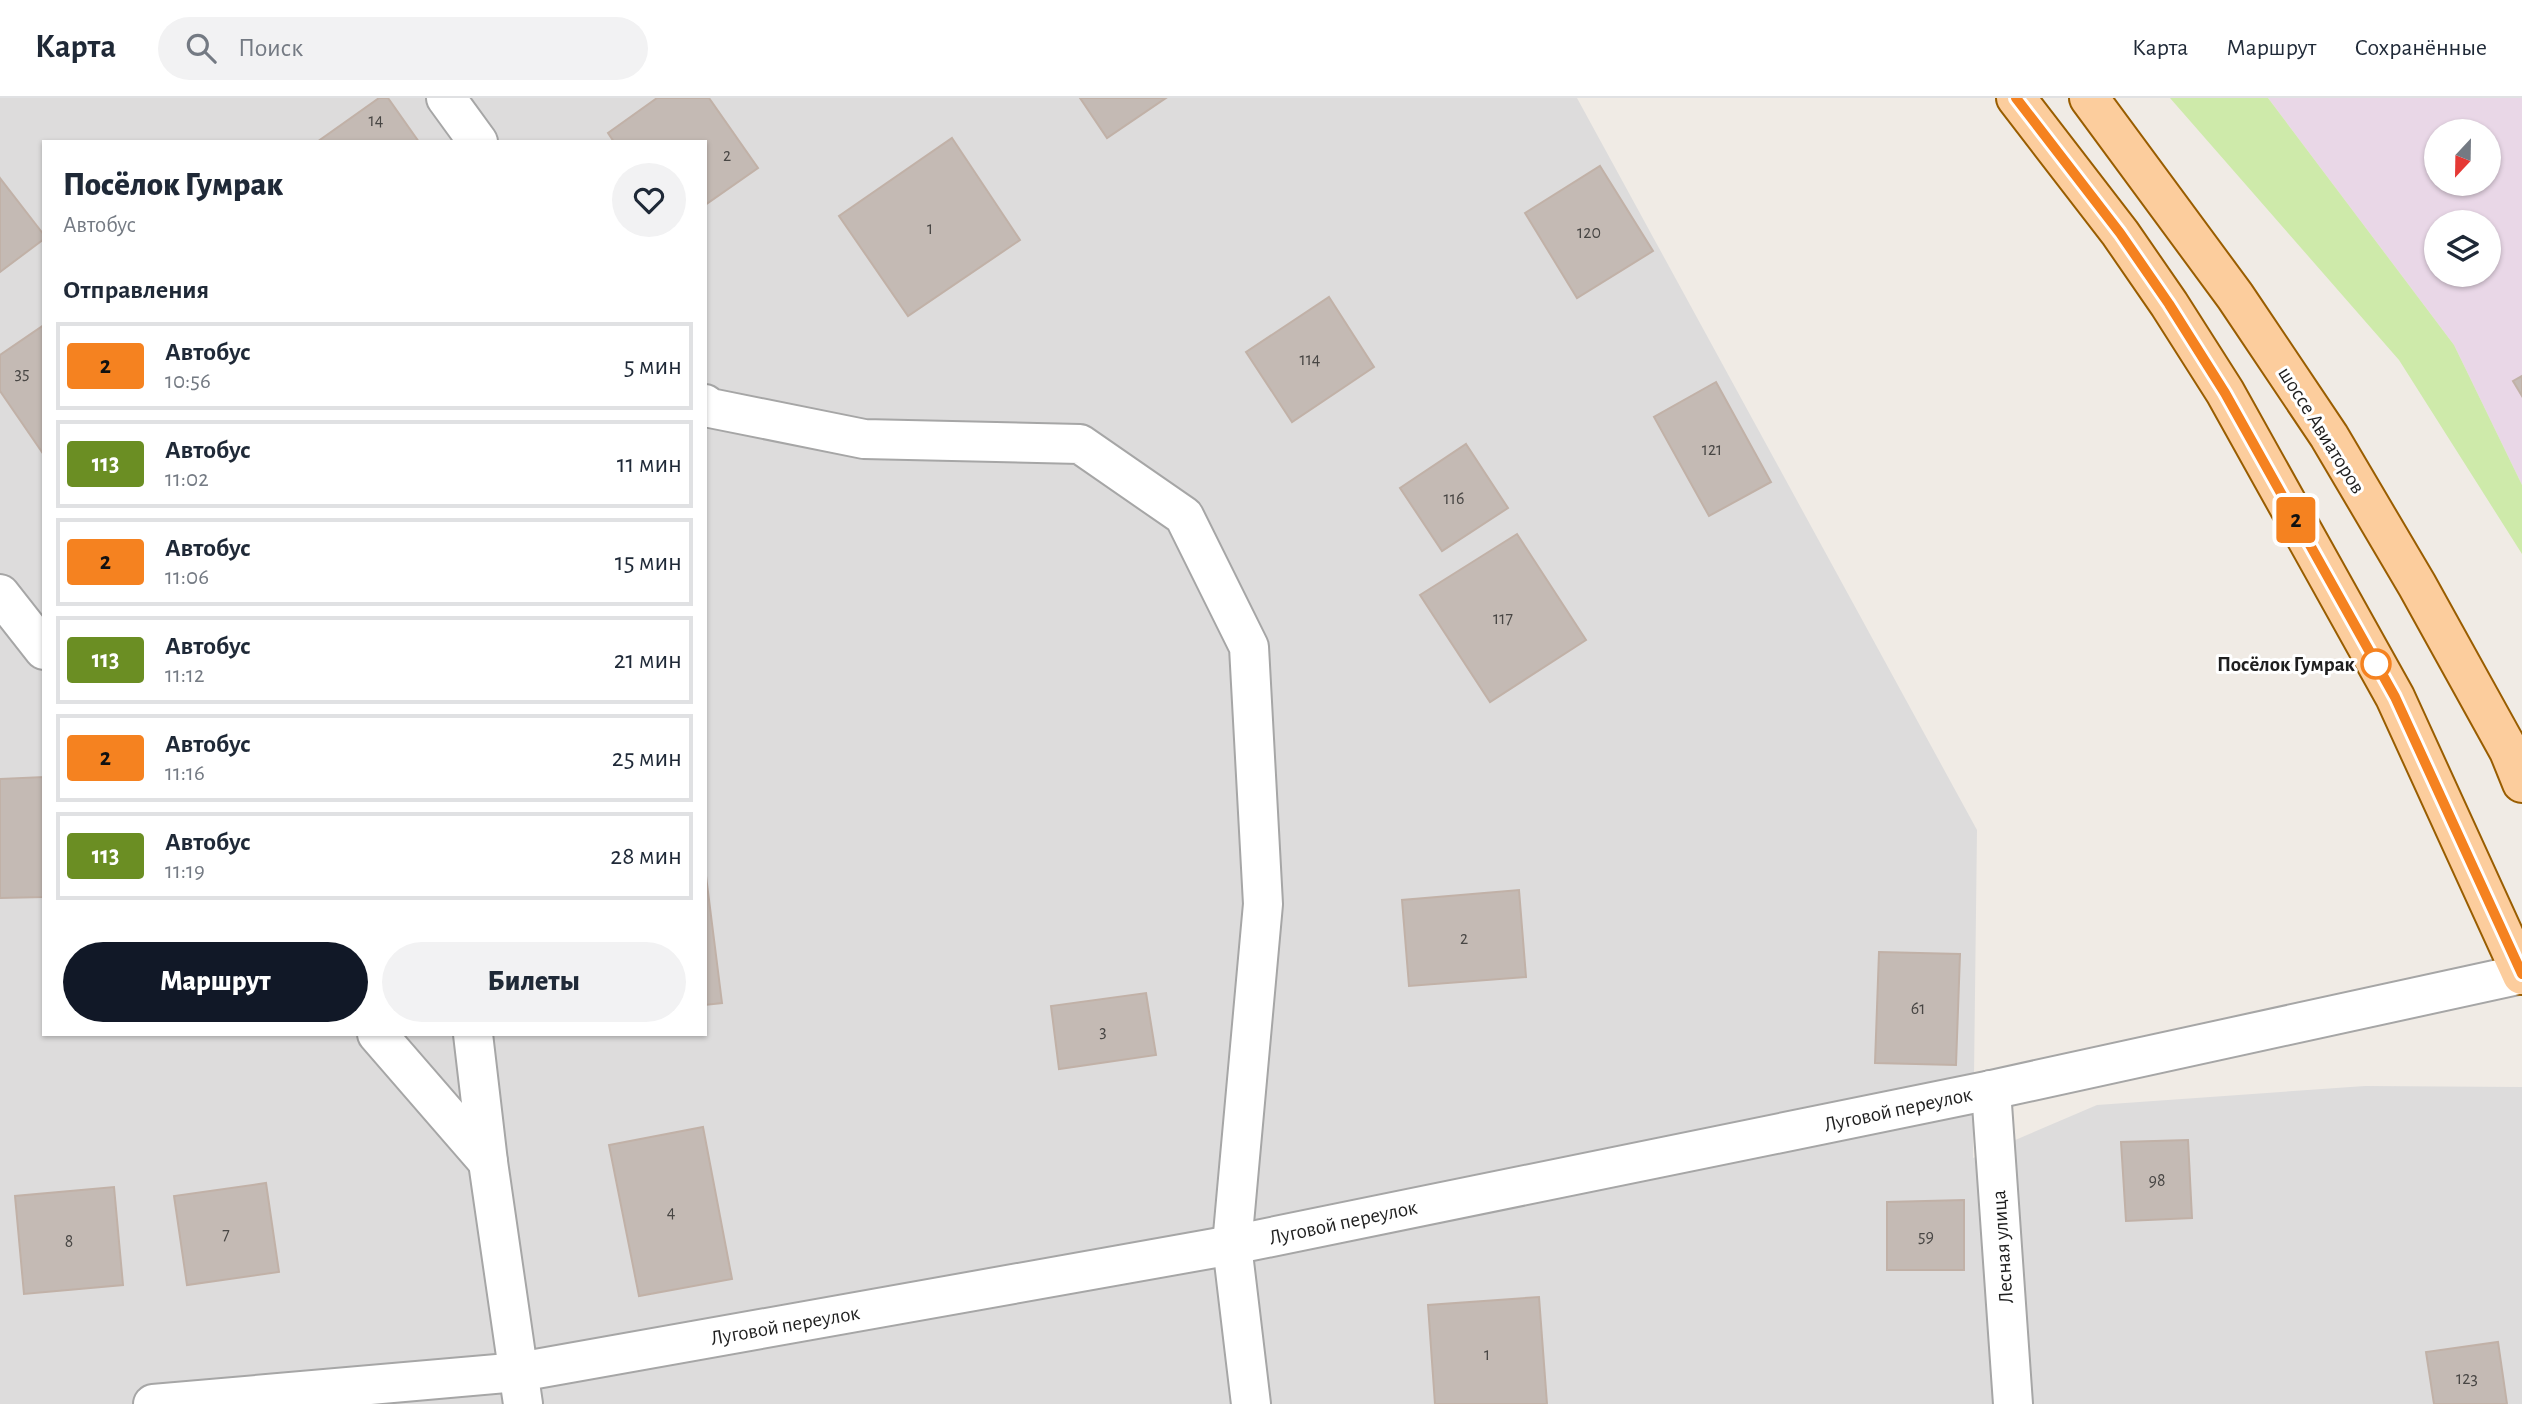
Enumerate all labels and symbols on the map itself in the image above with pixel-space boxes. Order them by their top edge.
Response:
house number: 14 [369,112,384,130]
north arrow [2424,119,2501,196]
house number: 2 [723,147,731,165]
house number: 1 [927,220,933,238]
house number: 120 [1577,224,1601,242]
house number: 114 [1299,351,1321,369]
street label: шоссе Авиаторов [2274,363,2369,497]
house number: 35 [15,365,29,383]
house number: 121 [1702,441,1722,459]
house number: 116 [1444,490,1464,508]
line badge: 2 [2273,497,2319,543]
house number: 117 [1493,610,1513,628]
marker: Посёлок Гумрак [2361,649,2391,679]
place label: Посёлок Гумрак [2217,654,2356,675]
house number: 2 [1460,930,1468,948]
house number: 61 [1911,1000,1925,1018]
house number: 3 [1099,1023,1107,1041]
street label: Луговой переулок [1822,1083,1974,1135]
house number: 98 [2149,1172,2166,1190]
street label: Лесная улица [1988,1189,2017,1305]
street label: Луговой переулок [1267,1196,1419,1248]
house number: 4 [667,1204,676,1222]
house number: 7 [222,1226,230,1244]
house number: 59 [1918,1228,1934,1246]
house number: 8 [65,1233,73,1251]
street label: Луговой переулок [709,1302,861,1349]
house number: 1 [1484,1346,1490,1364]
house number: 123 [2456,1370,2478,1388]

